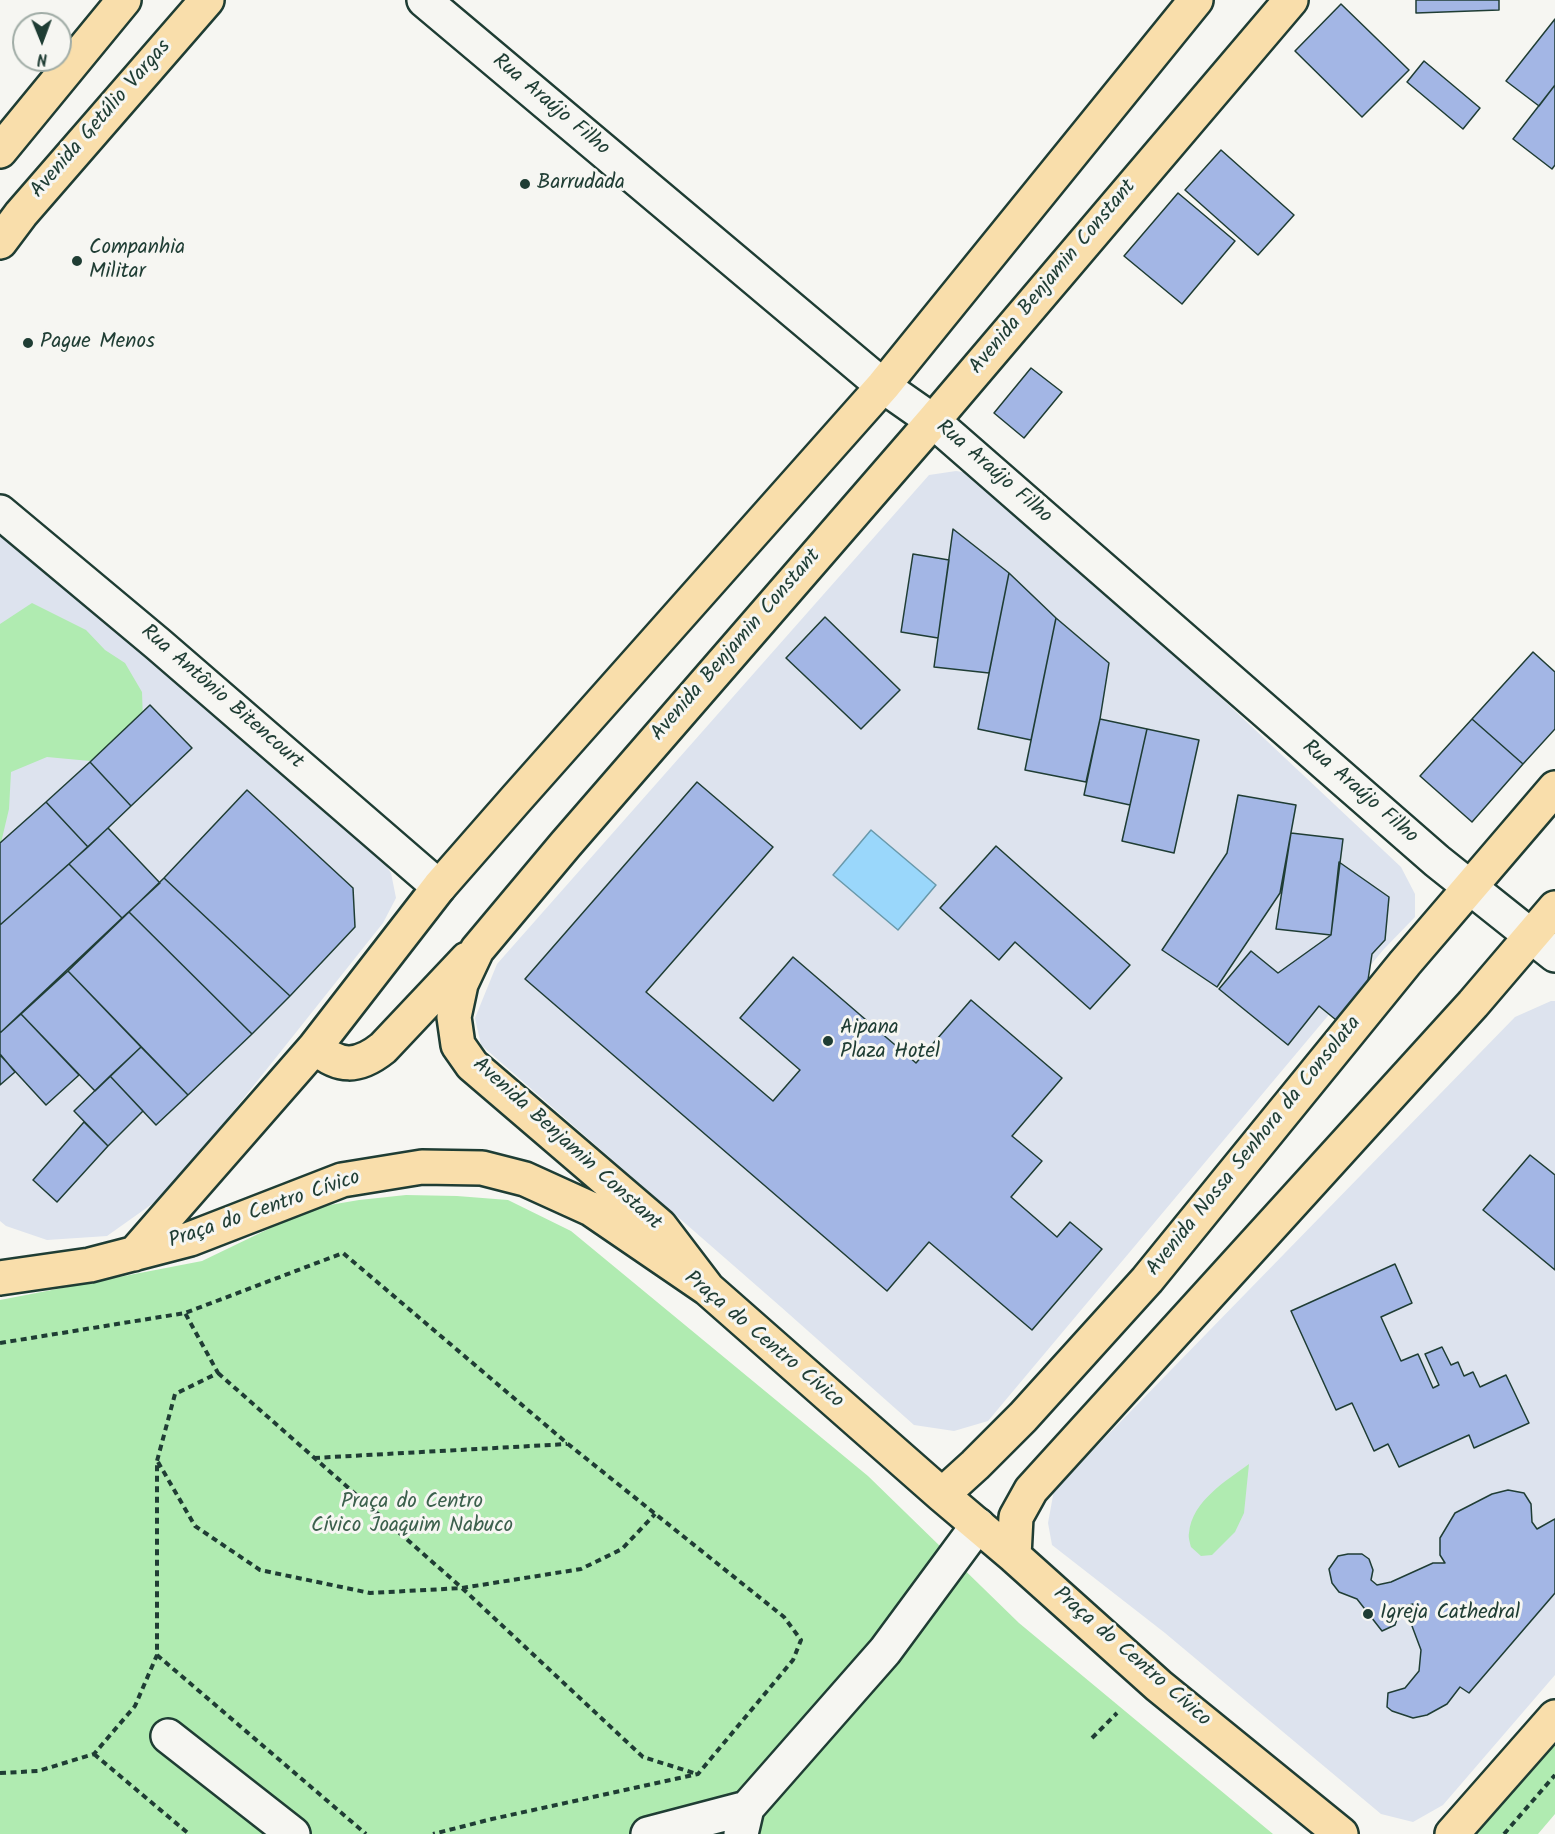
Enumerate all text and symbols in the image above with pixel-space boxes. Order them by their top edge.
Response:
north arrow [12,12,72,72]
street label: Avenida Getúlio Vargas [26,36,178,204]
text: N [37,46,48,71]
street label: Rua Araújo Filho [486,50,614,162]
place label: Barrudada [537,171,625,197]
street label: Avenida Benjamin Constant [965,176,1143,380]
marker: Barrudada [518,177,532,191]
place label: Companhia Militar [89,236,185,286]
marker: Companhia Militar [70,254,84,268]
place label: Pague Menos [40,330,155,356]
marker: Pague Menos [21,336,35,350]
street label: Rua Araújo Filho [930,416,1056,530]
street label: Avenida Benjamin Constant [647,545,827,747]
street label: Rua Antônio Bitencourt [134,620,308,776]
street label: Rua Araújo Filho [1296,736,1422,850]
street label: Avenida Nossa Senhora da Consolata [1142,1012,1368,1282]
place label: Aipana Plaza Hotel [840,1016,940,1066]
marker: Aipana Plaza Hotel [821,1034,835,1048]
street label: Avenida Benjamin Constant [466,1053,666,1237]
street label: Praça do Centro Cívico [166,1166,364,1256]
street label: Praça do Centro Cívico [678,1267,848,1415]
park label: Praça do Centro Cívico Joaquim Nabuco [311,1490,513,1540]
street label: Praça do Centro Cívico [1047,1583,1215,1733]
place label: Igreja Cathedral [1380,1601,1520,1627]
marker: Igreja Cathedral [1361,1607,1375,1621]

